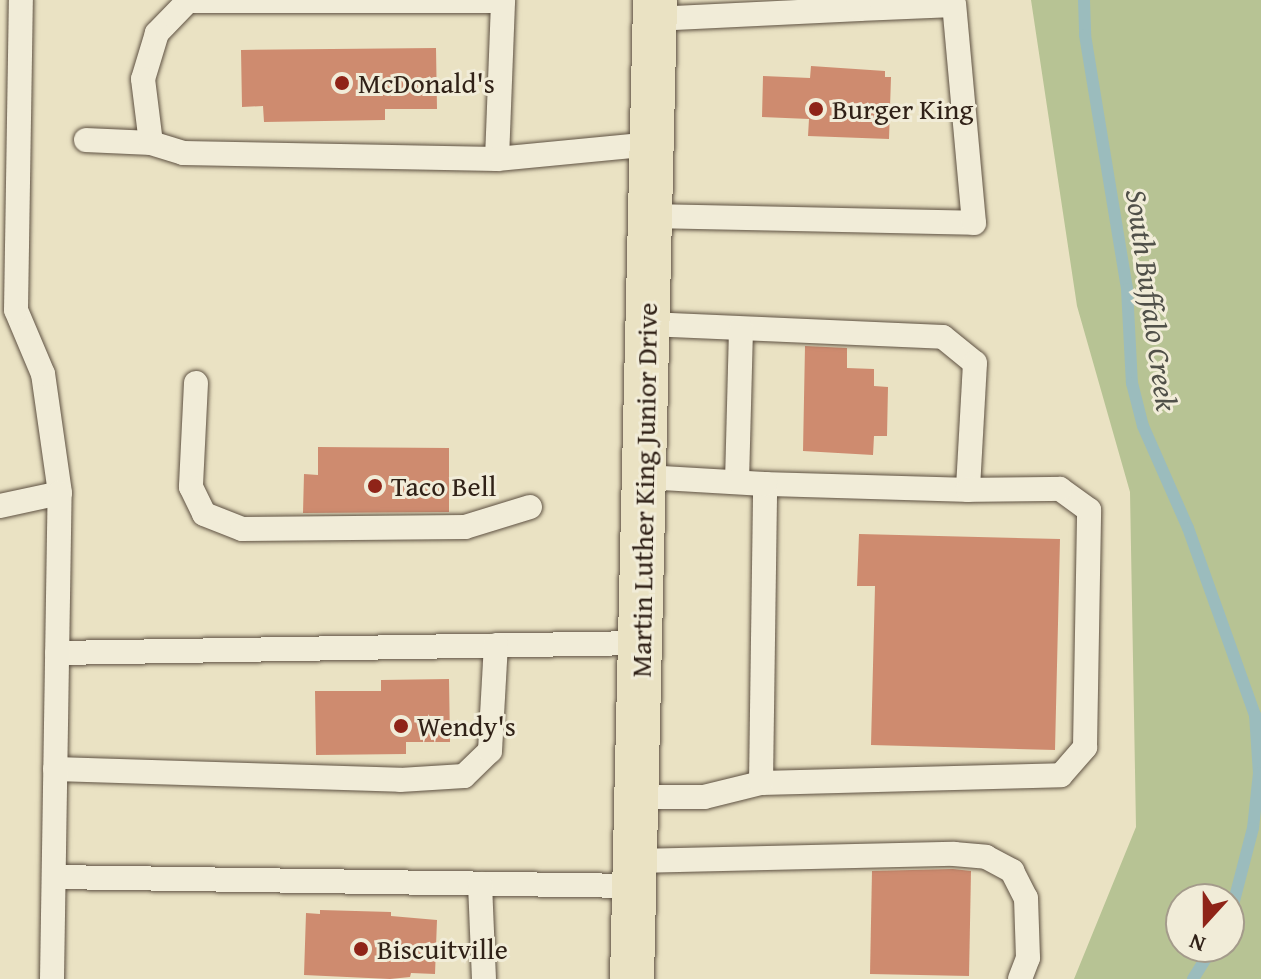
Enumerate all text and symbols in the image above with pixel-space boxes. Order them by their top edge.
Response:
place label: McDonald's [358,66,495,100]
marker: McDonald's [333,74,351,92]
place label: Burger King [832,92,973,126]
marker: Burger King [807,100,825,118]
water label: South Buffalo Creek [1119,187,1185,413]
street label: Martin Luther King Junior Drive [624,302,664,678]
place label: Taco Bell [391,469,496,503]
marker: Taco Bell [366,477,384,495]
place label: Wendy's [417,709,516,743]
marker: Wendy's [392,717,410,735]
north arrow [1165,883,1245,963]
text: N [1185,926,1210,961]
place label: Biscuitville [377,932,508,966]
marker: Biscuitville [352,940,370,958]

